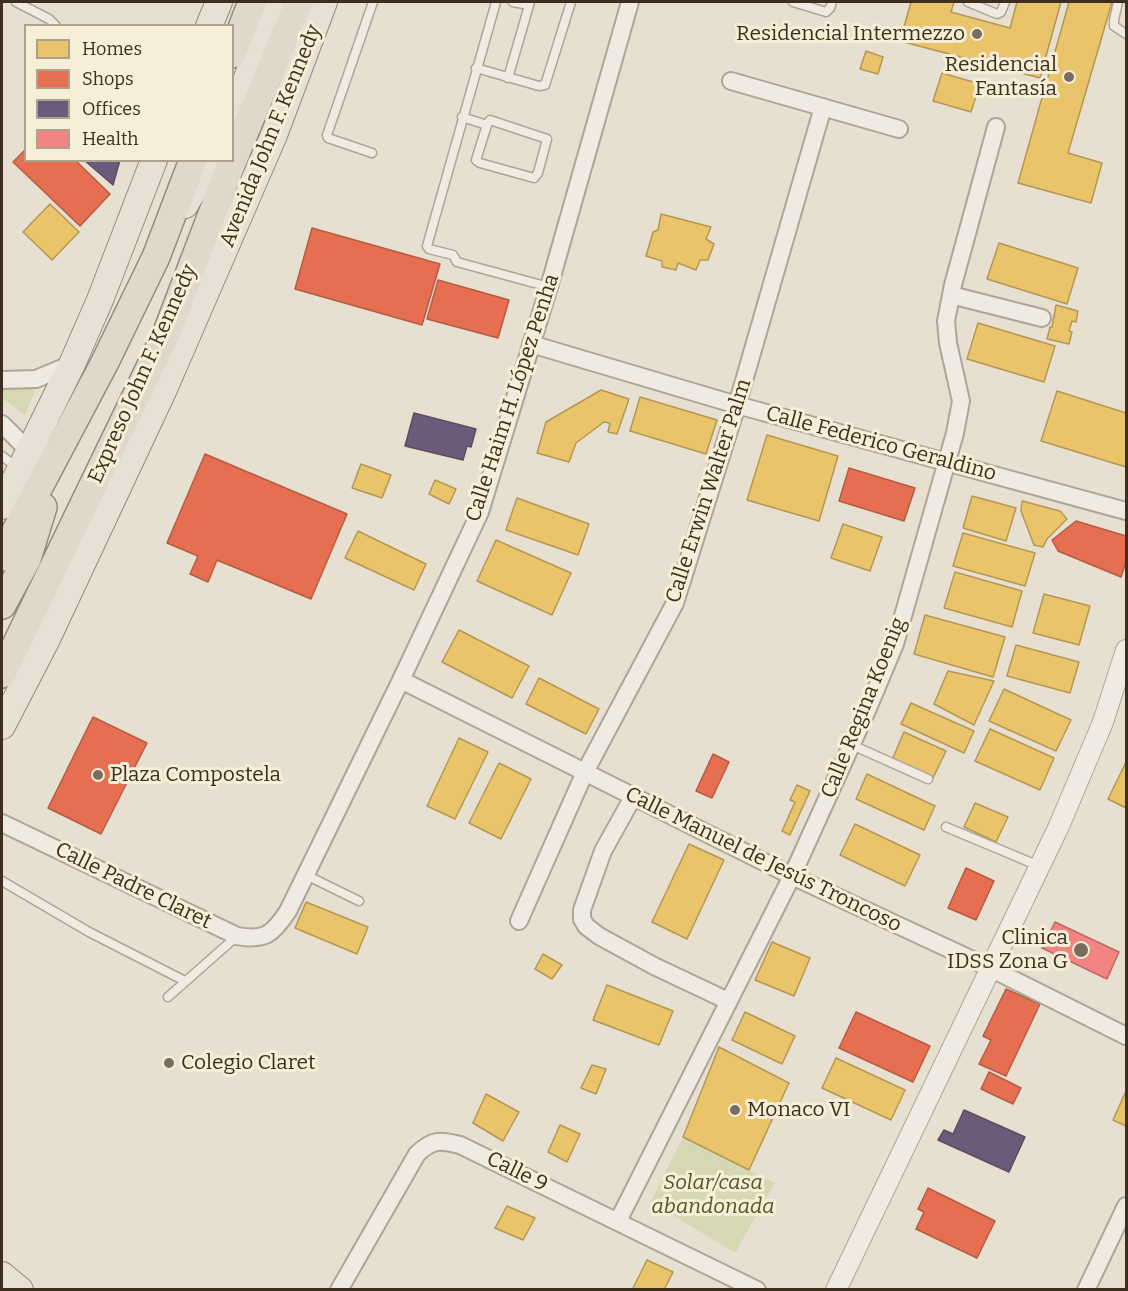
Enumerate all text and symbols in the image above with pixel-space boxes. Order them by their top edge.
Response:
street label: Avenida John F. Kennedy [215,21,327,251]
place label: Residencial Intermezzo [736,21,965,47]
legend [24,24,234,162]
marker: Residencial Intermezzo [970,27,984,41]
text: Homes [82,38,142,60]
place label: Residencial Fantasía [945,52,1057,102]
text: Shops [82,68,134,90]
marker: Residencial Fantasía [1062,70,1076,84]
text: Offices [82,98,141,120]
text: Health [82,128,138,150]
street label: Expreso John F. Kennedy [83,261,203,487]
street label: Calle Haim H. López Penha [461,271,565,525]
street label: Calle Erwin Walter Palm [661,376,757,606]
street label: Calle Federico Geraldino [763,401,999,487]
street label: Calle Regina Koenig [816,614,912,802]
place label: Plaza Compostela [110,762,281,788]
marker: Plaza Compostela [91,768,105,782]
street label: Calle Manuel de Jesús Troncoso [621,782,905,938]
street label: Calle Padre Claret [51,837,215,935]
place label: Clinica IDSS Zona G [947,925,1068,975]
marker: Clinica IDSS Zona G [1072,941,1090,959]
place label: Colegio Claret [181,1050,316,1076]
marker: Colegio Claret [162,1056,176,1070]
place label: Monaco VI [747,1097,850,1123]
marker: Monaco VI [728,1103,742,1117]
street label: Calle 9 [482,1146,552,1198]
park label: Solar/casa abandonada [651,1170,775,1220]

